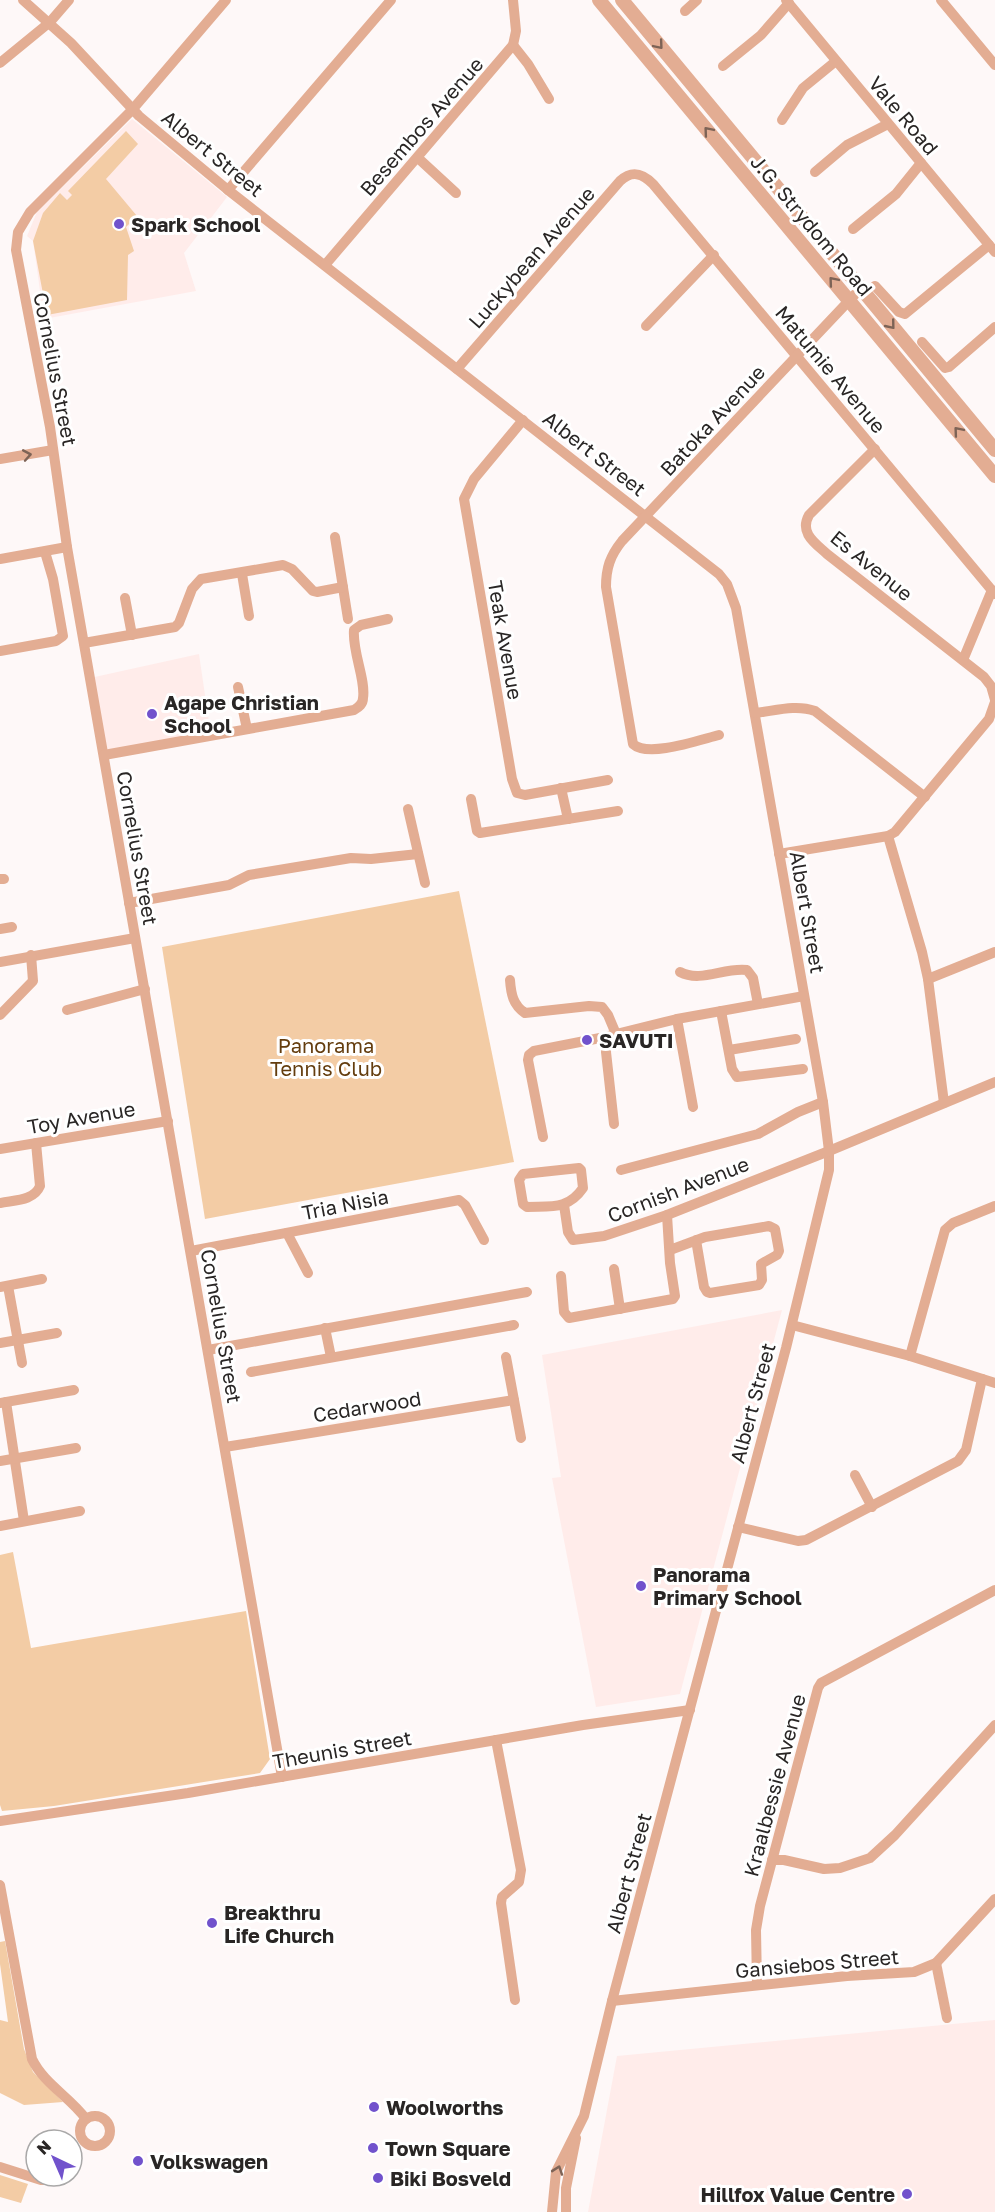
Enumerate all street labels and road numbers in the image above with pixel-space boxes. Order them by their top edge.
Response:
street label: Besembos Avenue [354,52,488,200]
street label: Vale Road [864,71,944,159]
street label: Albert Street [157,105,269,201]
street label: J.G. Strydom Road [746,150,878,300]
street label: Luckybean Avenue [463,181,599,333]
street label: Cornelius Street [29,290,83,448]
street label: Matumie Avenue [771,301,891,437]
street label: Batoka Avenue [655,360,769,480]
street label: Albert Street [539,405,651,501]
street label: Es Avenue [826,525,918,605]
street label: Teak Avenue [484,579,528,701]
street label: Cornelius Street [113,769,163,927]
street label: Albert Street [785,849,831,975]
street label: Toy Avenue [25,1096,137,1138]
street label: Cornish Avenue [604,1151,752,1227]
street label: Tria Nisia [300,1184,390,1224]
street label: Cornelius Street [197,1247,247,1405]
street label: Albert Street [724,1340,780,1466]
street label: Cedarwood [311,1386,423,1426]
street label: Kraalbessie Avenue [738,1691,810,1879]
street label: Theunis Street [271,1725,413,1773]
street label: Albert Street [600,1810,656,1936]
street label: Gansiebos Street [734,1944,900,1982]

